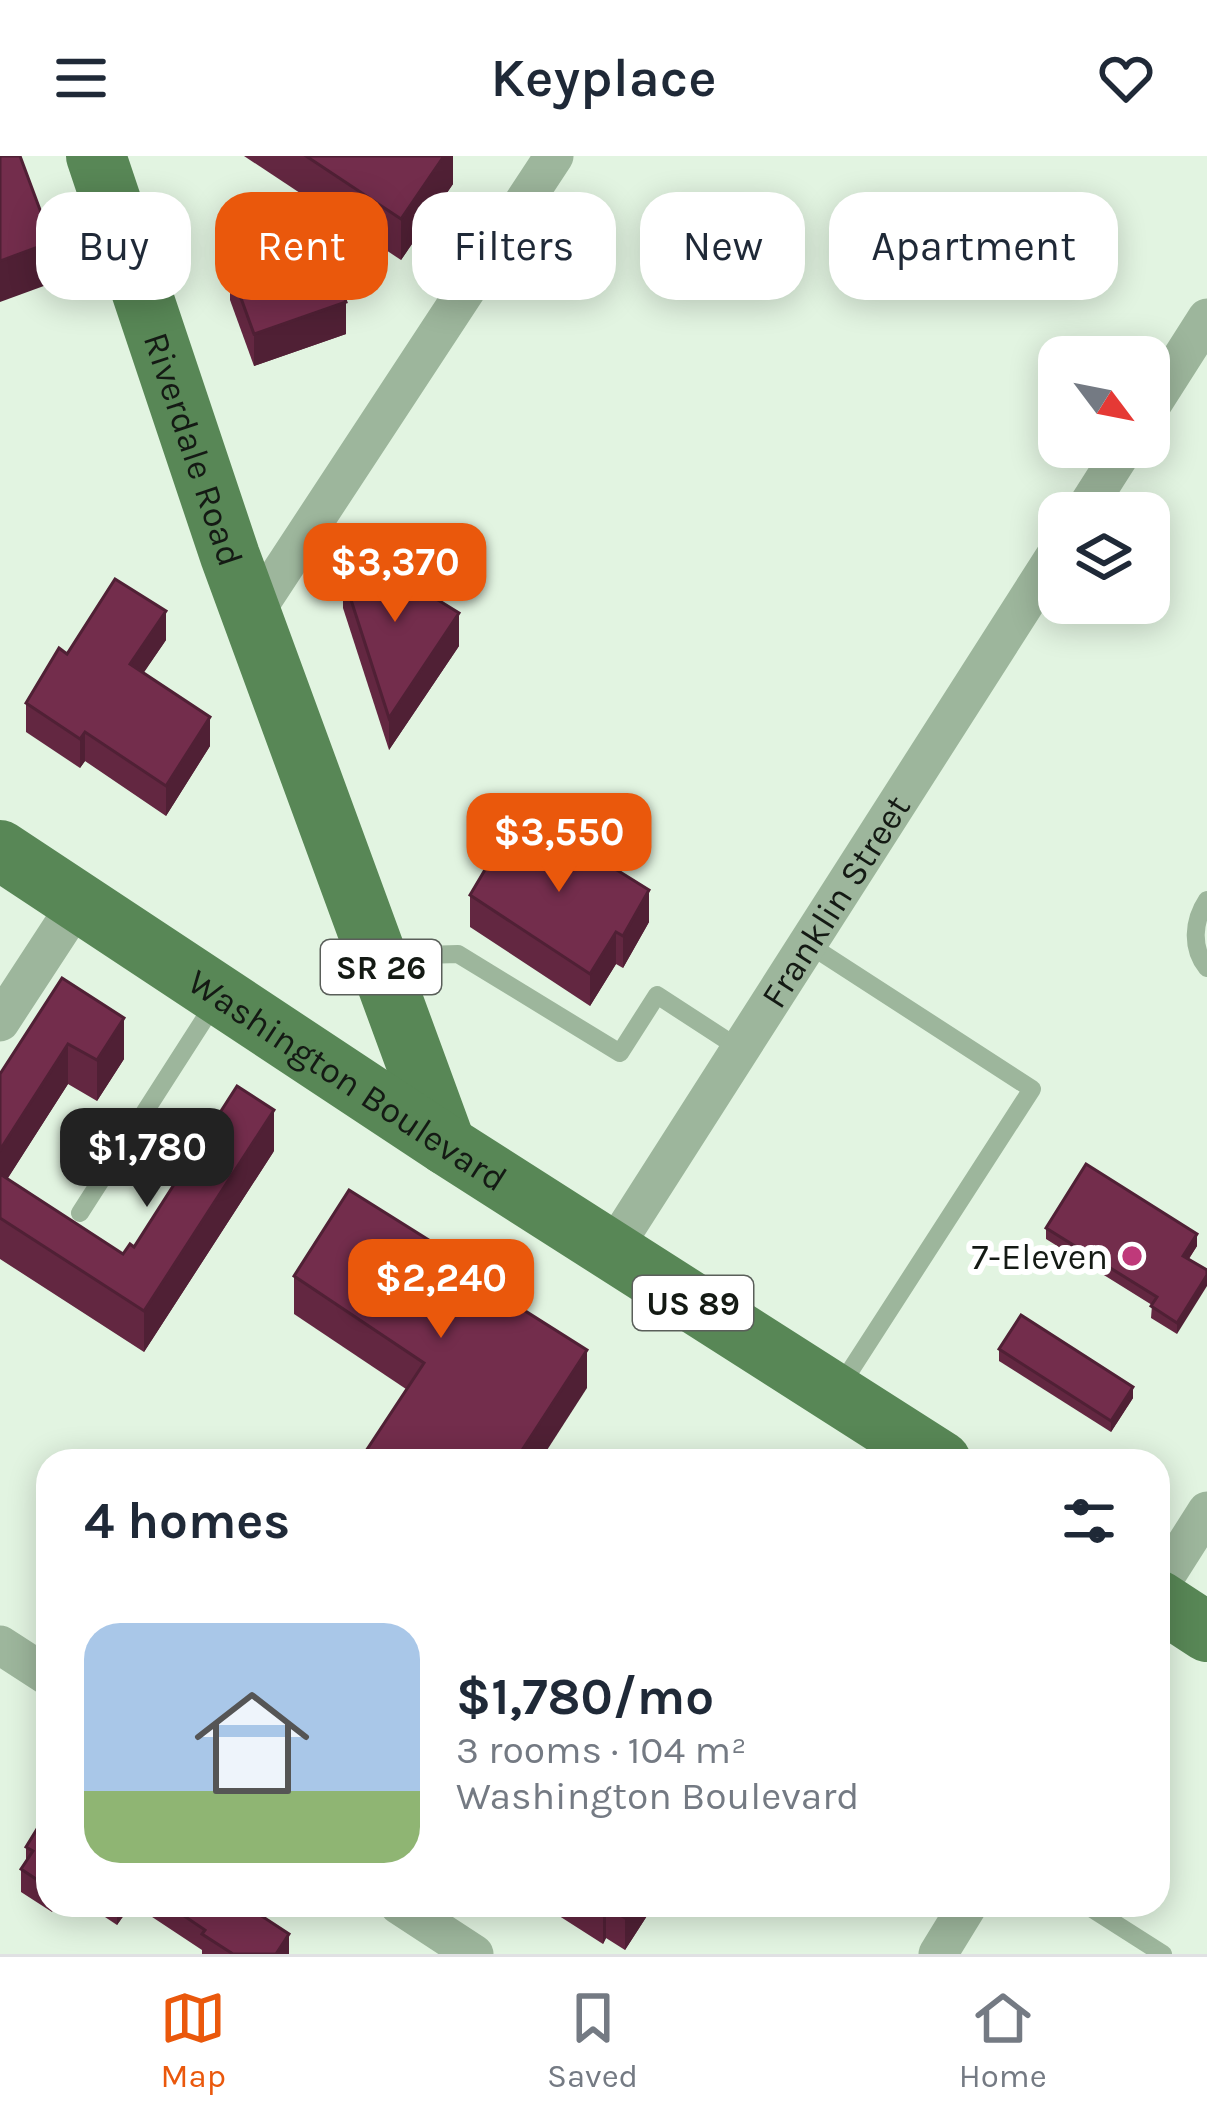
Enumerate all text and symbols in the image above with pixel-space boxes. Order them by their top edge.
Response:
icon: menu [48,45,114,111]
icon: heart [1093,45,1159,111]
text: Keyplace [490,46,717,110]
chip: Buy [36,192,191,300]
chip: Rent [215,192,388,300]
chip: Filters [412,192,616,300]
chip: New [640,192,805,300]
chip: Apartment [829,192,1118,300]
street label: Riverdale Road [135,327,252,572]
north arrow [1038,336,1170,468]
map controls [1038,336,1170,624]
button: layers [1038,492,1170,624]
pin: $3,370 [297,523,493,625]
text: $3,370 [330,539,460,585]
street label: Franklin Street [752,788,919,1016]
pin: $3,550 [461,793,657,895]
text: $3,550 [493,809,625,855]
road number: SR 26 [321,940,441,994]
street label: Washington Boulevard [180,961,515,1200]
pin: $1,780 [49,1108,245,1210]
text: $1,780 [87,1124,207,1170]
place label: 7-Eleven [971,1236,1108,1278]
pin: $2,240 [343,1239,539,1341]
marker: 7-Eleven [1119,1243,1145,1269]
text: $2,240 [375,1255,507,1301]
road number: US 89 [633,1276,753,1330]
icon: filters [1056,1488,1122,1554]
text: 4 homes [84,1491,290,1551]
text: $1,780/mo [456,1667,714,1727]
icon: home [180,1671,324,1815]
text: 3 rooms · 104 m² [456,1727,747,1773]
text: Washington Boulevard [456,1773,859,1819]
tab: Map [160,1985,226,2095]
tab: Saved [547,1985,638,2095]
tab: Home [959,1985,1047,2095]

